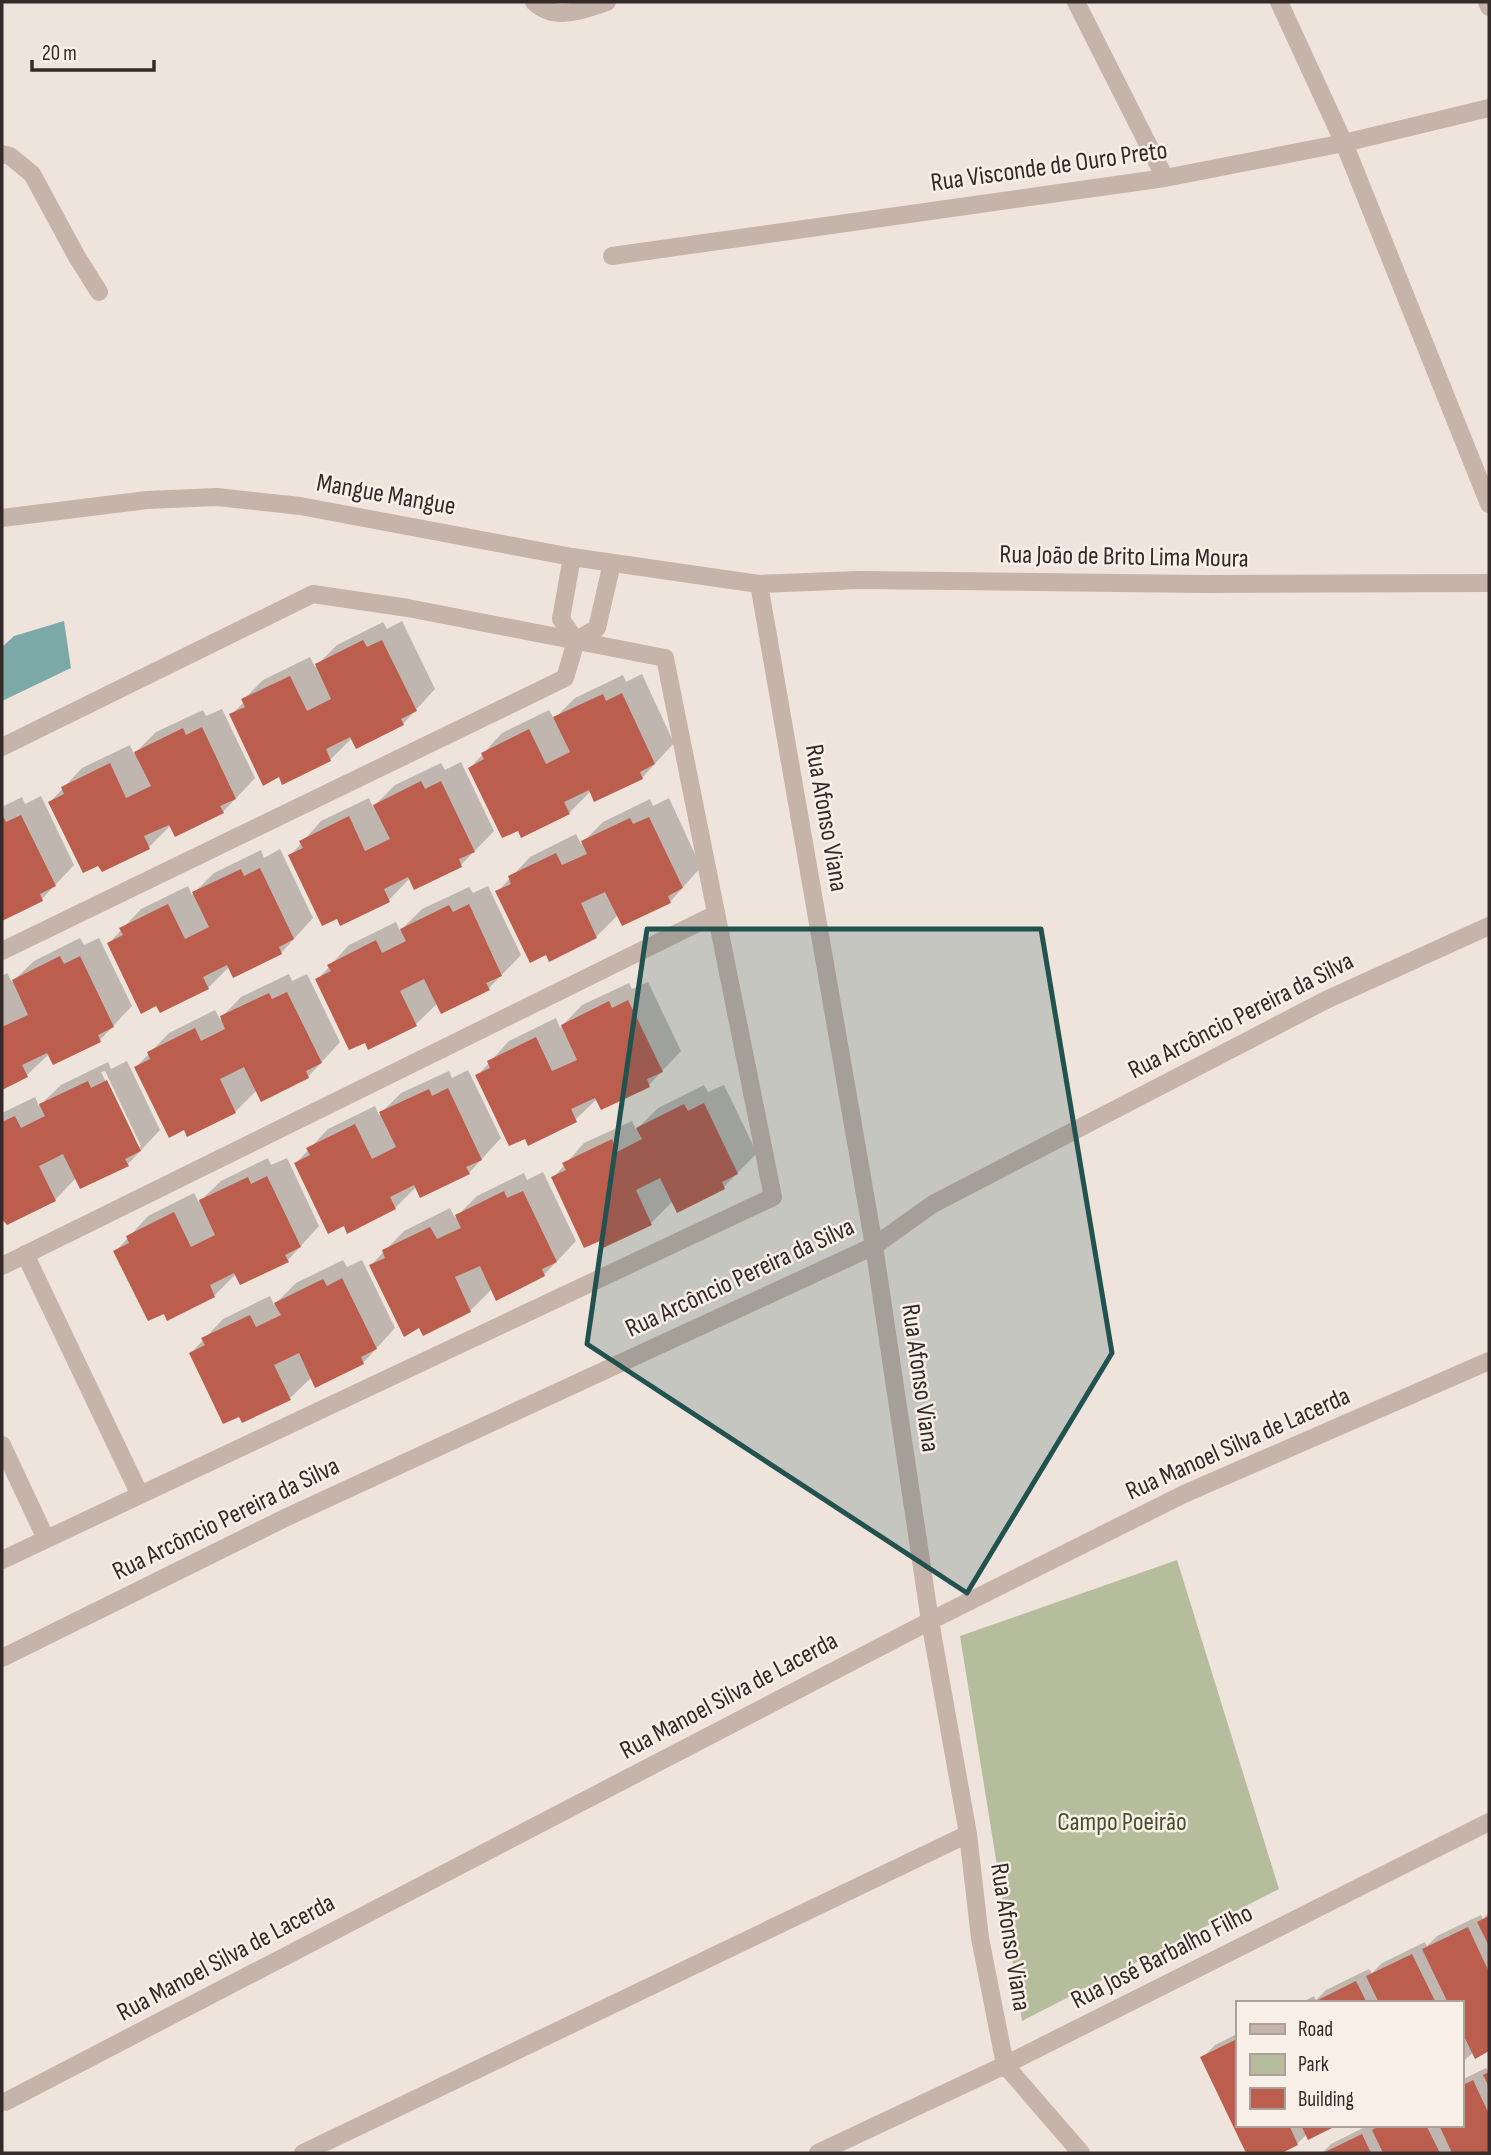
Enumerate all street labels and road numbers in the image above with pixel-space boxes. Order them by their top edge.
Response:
street label: Rua Visconde de Ouro Preto [929,135,1169,199]
street label: Mangue Mangue [314,468,458,522]
street label: Rua João de Brito Lima Moura [999,539,1249,575]
street label: Rua Afonso Viana [798,742,854,894]
street label: Rua Arcôncio Pereira da Silva [1123,946,1359,1086]
street label: Rua Arcôncio Pereira da Silva [621,1211,859,1345]
street label: Rua Afonso Viana [894,1302,946,1454]
street label: Rua Manoel Silva de Lacerda [1121,1381,1355,1507]
street label: Rua Arcôncio Pereira da Silva [108,1451,344,1587]
street label: Rua Manoel Silva de Lacerda [615,1625,843,1767]
street label: Rua Afonso Viana [983,1861,1037,2013]
street label: Rua Manoel Silva de Lacerda [112,1887,340,2029]
street label: Rua José Barbalho Filho [1066,1898,1258,2016]

